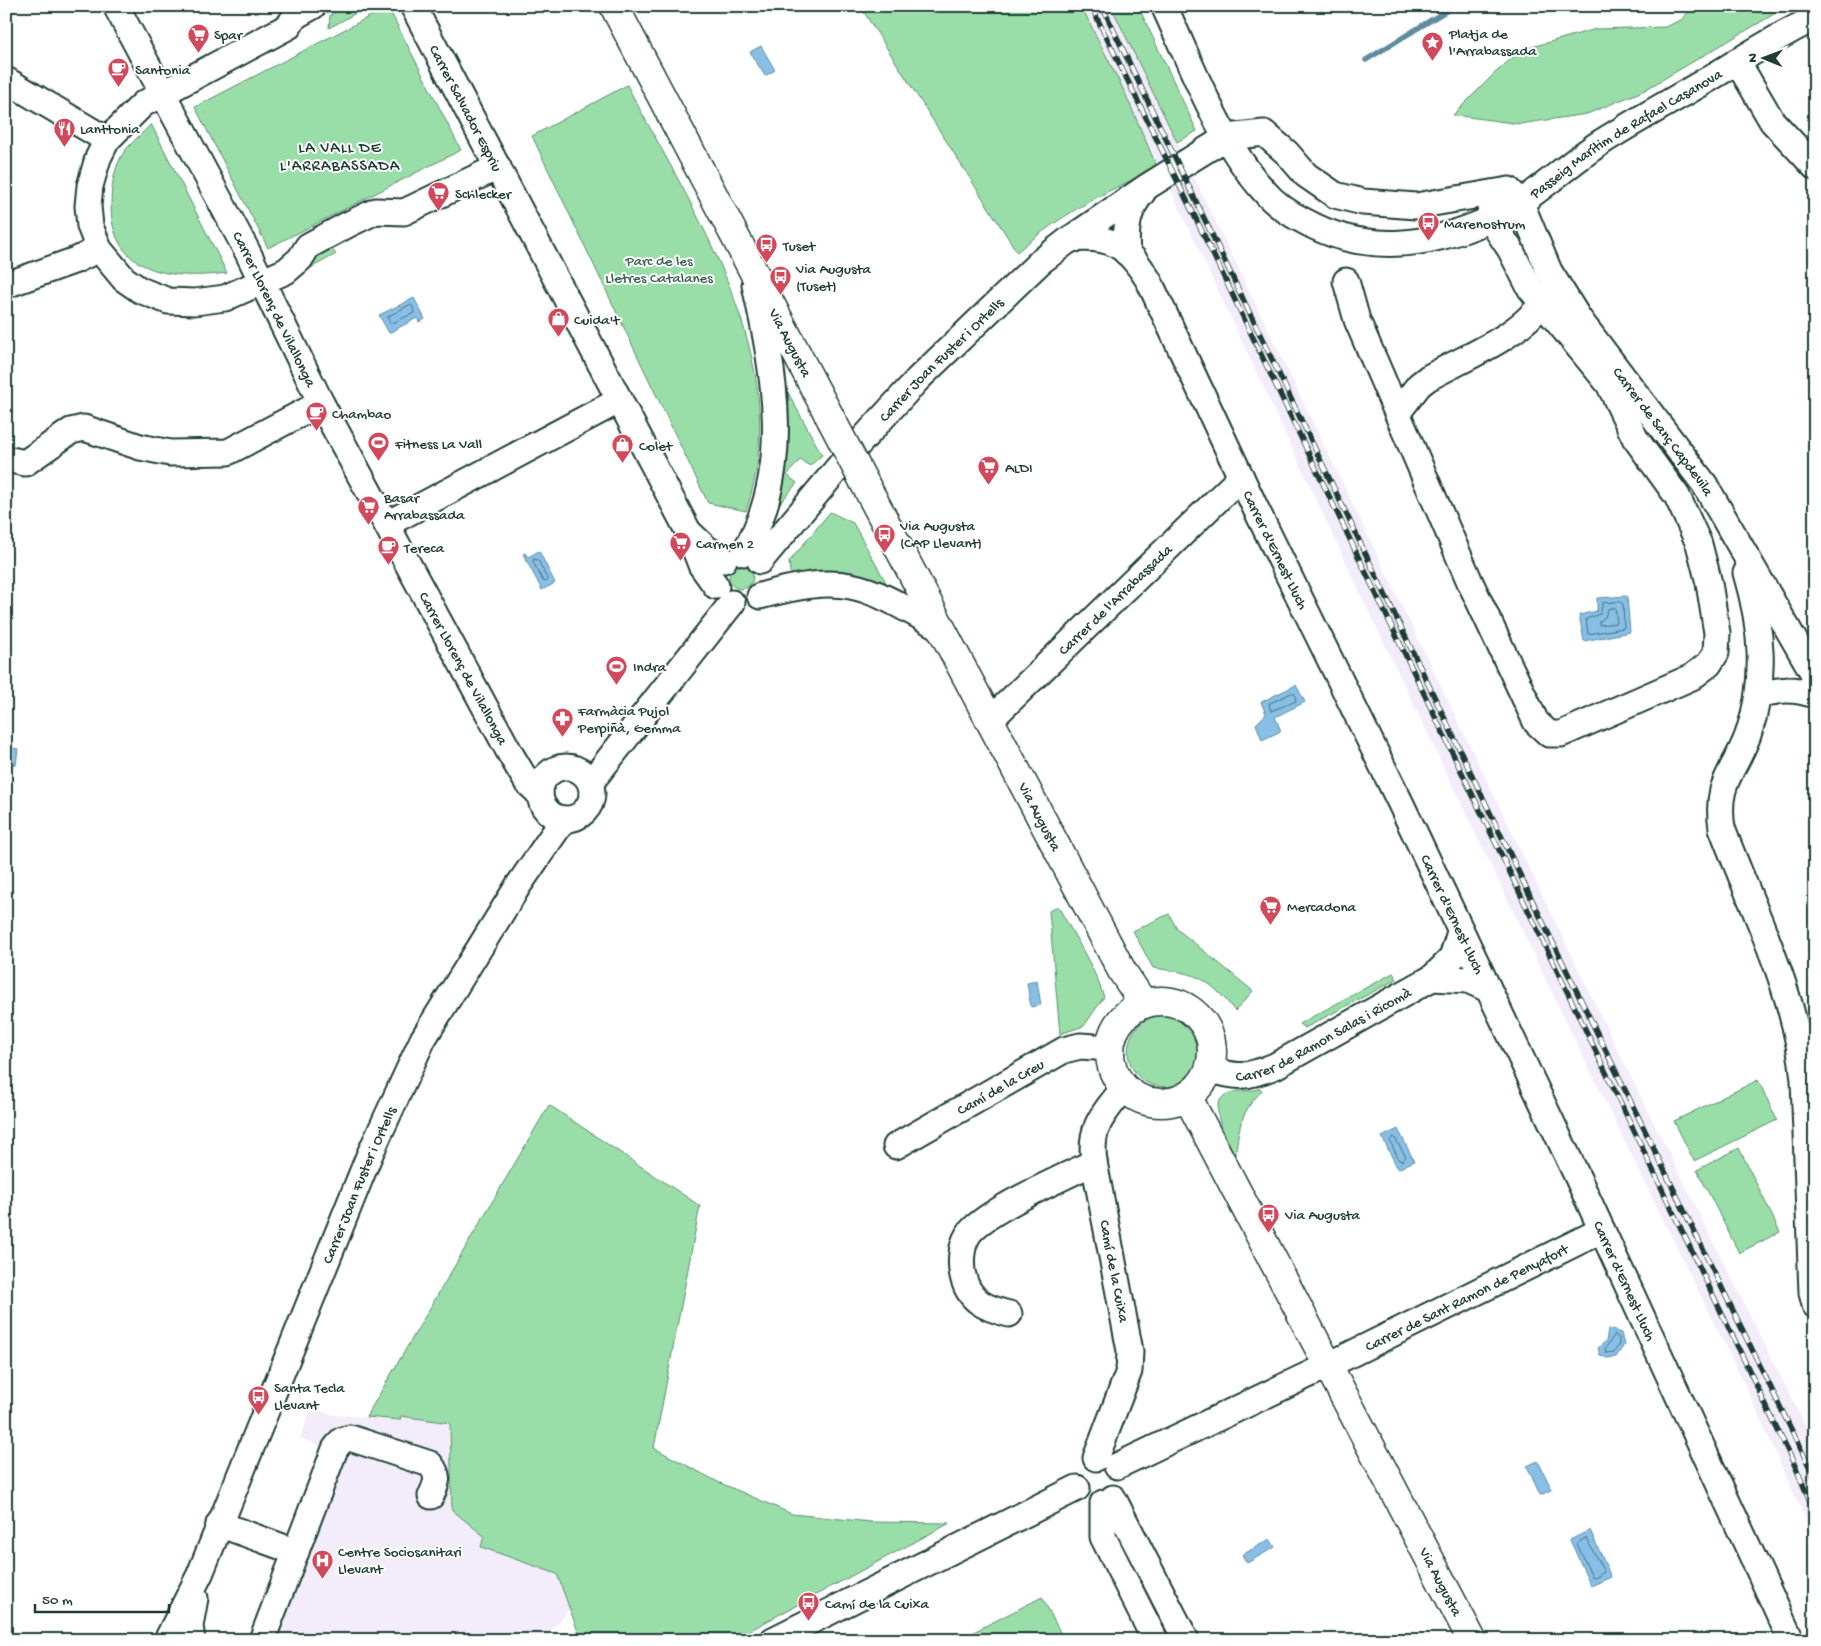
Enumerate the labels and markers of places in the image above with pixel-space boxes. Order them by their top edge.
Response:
supermarket icon: Spar [186,22,210,53]
place label: Platja de l'Arrabassada [1448,26,1537,61]
place label: Spar [214,27,244,45]
place icon: Platja de l'Arrabassada [1421,30,1445,61]
cafe icon: Santonia [107,57,131,88]
place label: Santonia [135,62,191,80]
restaurant icon: Lanttonia [52,116,76,147]
place label: Lanttonia [80,121,140,139]
supermarket icon: Schlecker [427,181,451,212]
place label: Schlecker [455,186,513,204]
bus stop icon: Marenostrum [1416,211,1440,242]
place label: Marenostrum [1444,216,1526,234]
bus stop icon: Tuset [755,233,779,264]
place label: Tuset [782,238,817,256]
place label: Via Augusta (Tuset) [795,261,872,296]
bus stop icon: Via Augusta (Tuset) [768,265,792,296]
shop icon: Cuida't [546,307,570,338]
place label: Cuida't [574,312,621,330]
cafe icon: Chambao [304,401,328,432]
place label: Chambao [332,406,391,424]
sports icon: Fitness La Vall [367,431,391,462]
shop icon: Colet [611,433,635,464]
place label: Fitness La Vall [394,436,482,454]
place label: Colet [639,438,674,456]
supermarket icon: ALDI [977,455,1001,486]
place label: ALDI [1005,460,1033,478]
place label: Basar Arrabassada [383,490,465,525]
supermarket icon: Basar Arrabassada [356,494,380,525]
place label: Via Augusta (CAP Llevant) [899,518,982,553]
bus stop icon: Via Augusta (CAP Llevant) [872,522,896,553]
supermarket icon: Carmen 2 [668,531,692,562]
cafe icon: Tereca [376,535,400,566]
place label: Carmen 2 [696,536,754,554]
place label: Tereca [403,540,445,558]
sports icon: Indra [605,654,629,685]
place label: Indra [633,659,667,677]
place label: Farmàcia Pujol Perpiñà, Gemma [577,703,681,738]
pharmacy icon: Farmàcia Pujol Perpiñà, Gemma [550,707,574,738]
supermarket icon: Mercadona [1259,894,1283,925]
place label: Mercadona [1287,899,1357,917]
bus stop icon: Via Augusta [1257,1202,1281,1233]
place label: Via Augusta [1284,1207,1361,1225]
place label: Santa Tecla Llevant [274,1380,345,1415]
bus stop icon: Santa Tecla Llevant [246,1384,270,1415]
place label: Centre Sociosanitari Llevant [338,1544,462,1579]
hospital icon: Centre Sociosanitari Llevant [310,1548,334,1579]
bus stop icon: Camí de la Cuixa [797,1591,821,1622]
place label: Camí de la Cuixa [825,1596,929,1614]

